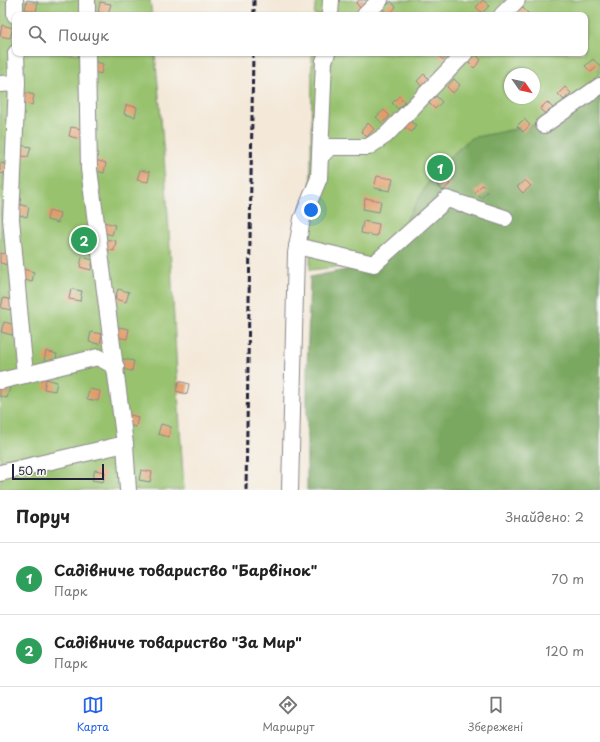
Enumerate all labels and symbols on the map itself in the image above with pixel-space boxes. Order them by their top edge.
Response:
north arrow [504,68,540,104]
pin: 1 [427,153,453,183]
your location [301,200,321,220]
pin: 2 [71,225,97,255]
scale bar [12,462,104,481]

